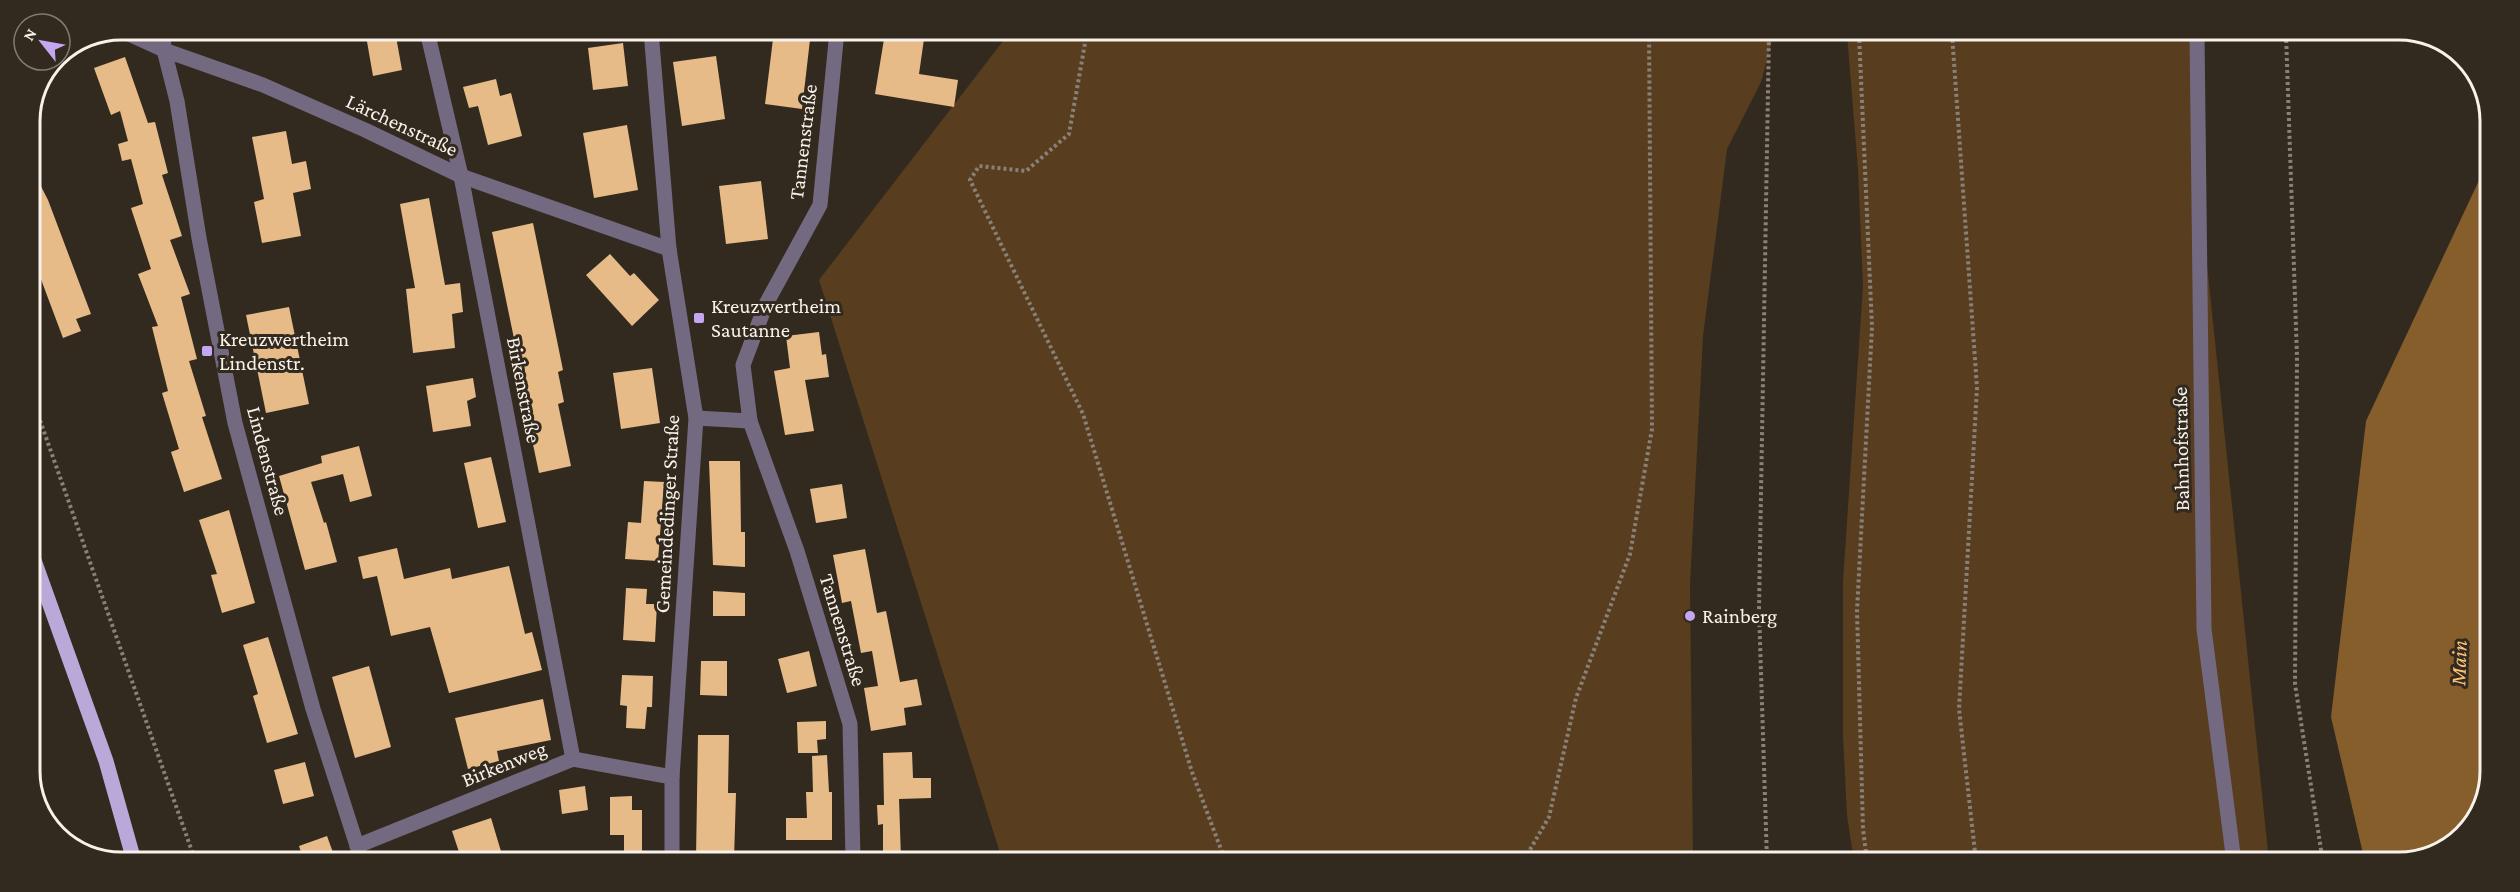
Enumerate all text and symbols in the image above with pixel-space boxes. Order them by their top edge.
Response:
north arrow [12,12,72,72]
text: N [19,25,40,44]
street label: Tannenstraße [784,83,822,201]
street label: Lärchenstraße [342,89,462,161]
place label: Kreuzwertheim Sautanne [711,294,841,342]
marker: Kreuzwertheim Sautanne [692,311,706,325]
place label: Kreuzwertheim Lindenstr. [219,327,349,375]
street label: Birkenstraße [502,335,546,445]
marker: Kreuzwertheim Lindenstr. [200,344,214,358]
street label: Bahnhofstraße [2168,387,2194,511]
street label: Lindenstraße [242,404,294,518]
street label: Gemeindedinger Straße [650,414,684,614]
street label: Tannenstraße [815,571,871,689]
place label: Rainberg [1702,604,1777,628]
marker: Rainberg [1683,609,1697,623]
water label: Main [2445,640,2472,687]
street label: Birkenweg [458,736,550,792]

